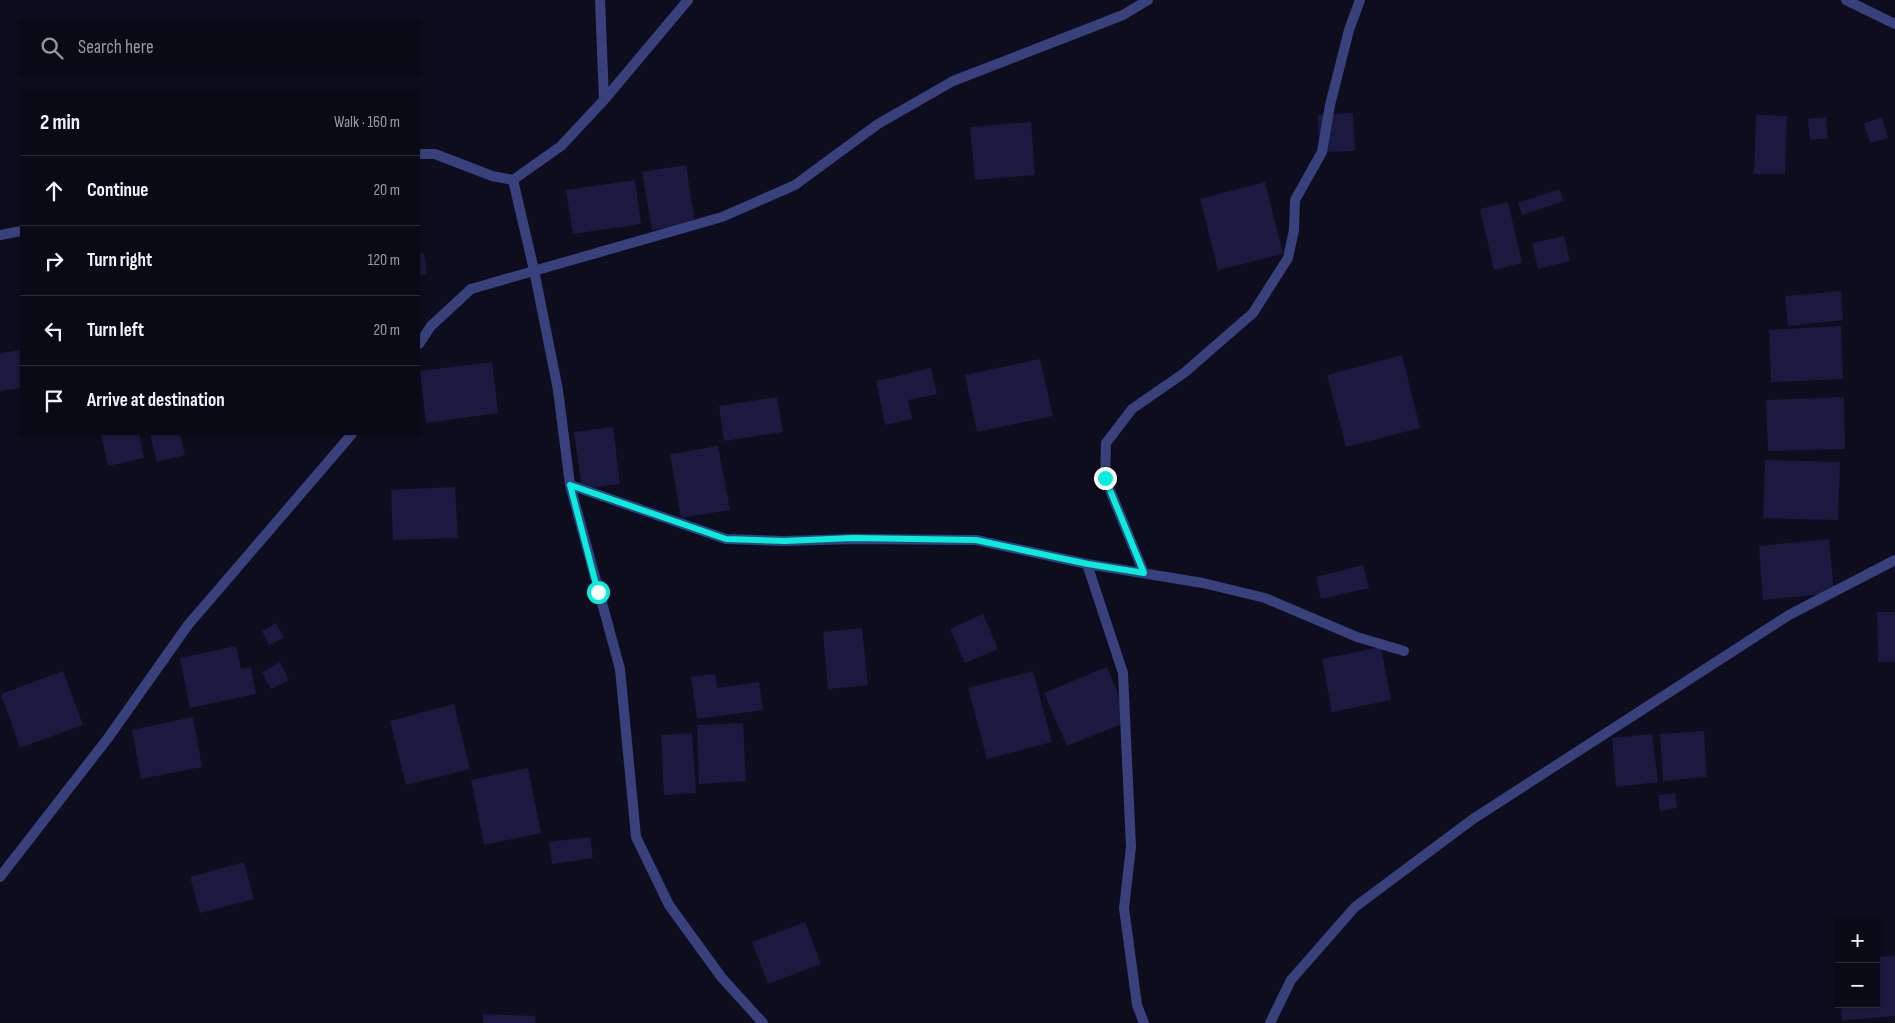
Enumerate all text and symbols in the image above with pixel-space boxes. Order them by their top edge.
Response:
search box [20,20,420,75]
icon: search [38,34,66,62]
text: Search here [78,36,154,59]
text: 2 min [40,110,80,135]
text: Walk · 160 m [334,113,400,132]
icon: ahead [40,177,68,205]
text: Continue [87,179,148,202]
text: 20 m [373,181,400,200]
icon: right [40,247,68,275]
text: Turn right [87,249,152,272]
text: 120 m [368,251,400,270]
icon: left [40,317,68,345]
text: Turn left [87,319,144,342]
text: 20 m [373,321,400,340]
icon: arrive [40,387,68,415]
text: Arrive at destination [87,389,225,412]
route end [1094,467,1117,490]
route start [587,581,610,604]
map controls [1835,918,1880,1008]
button: + [1835,918,1880,963]
button: − [1835,963,1880,1008]

